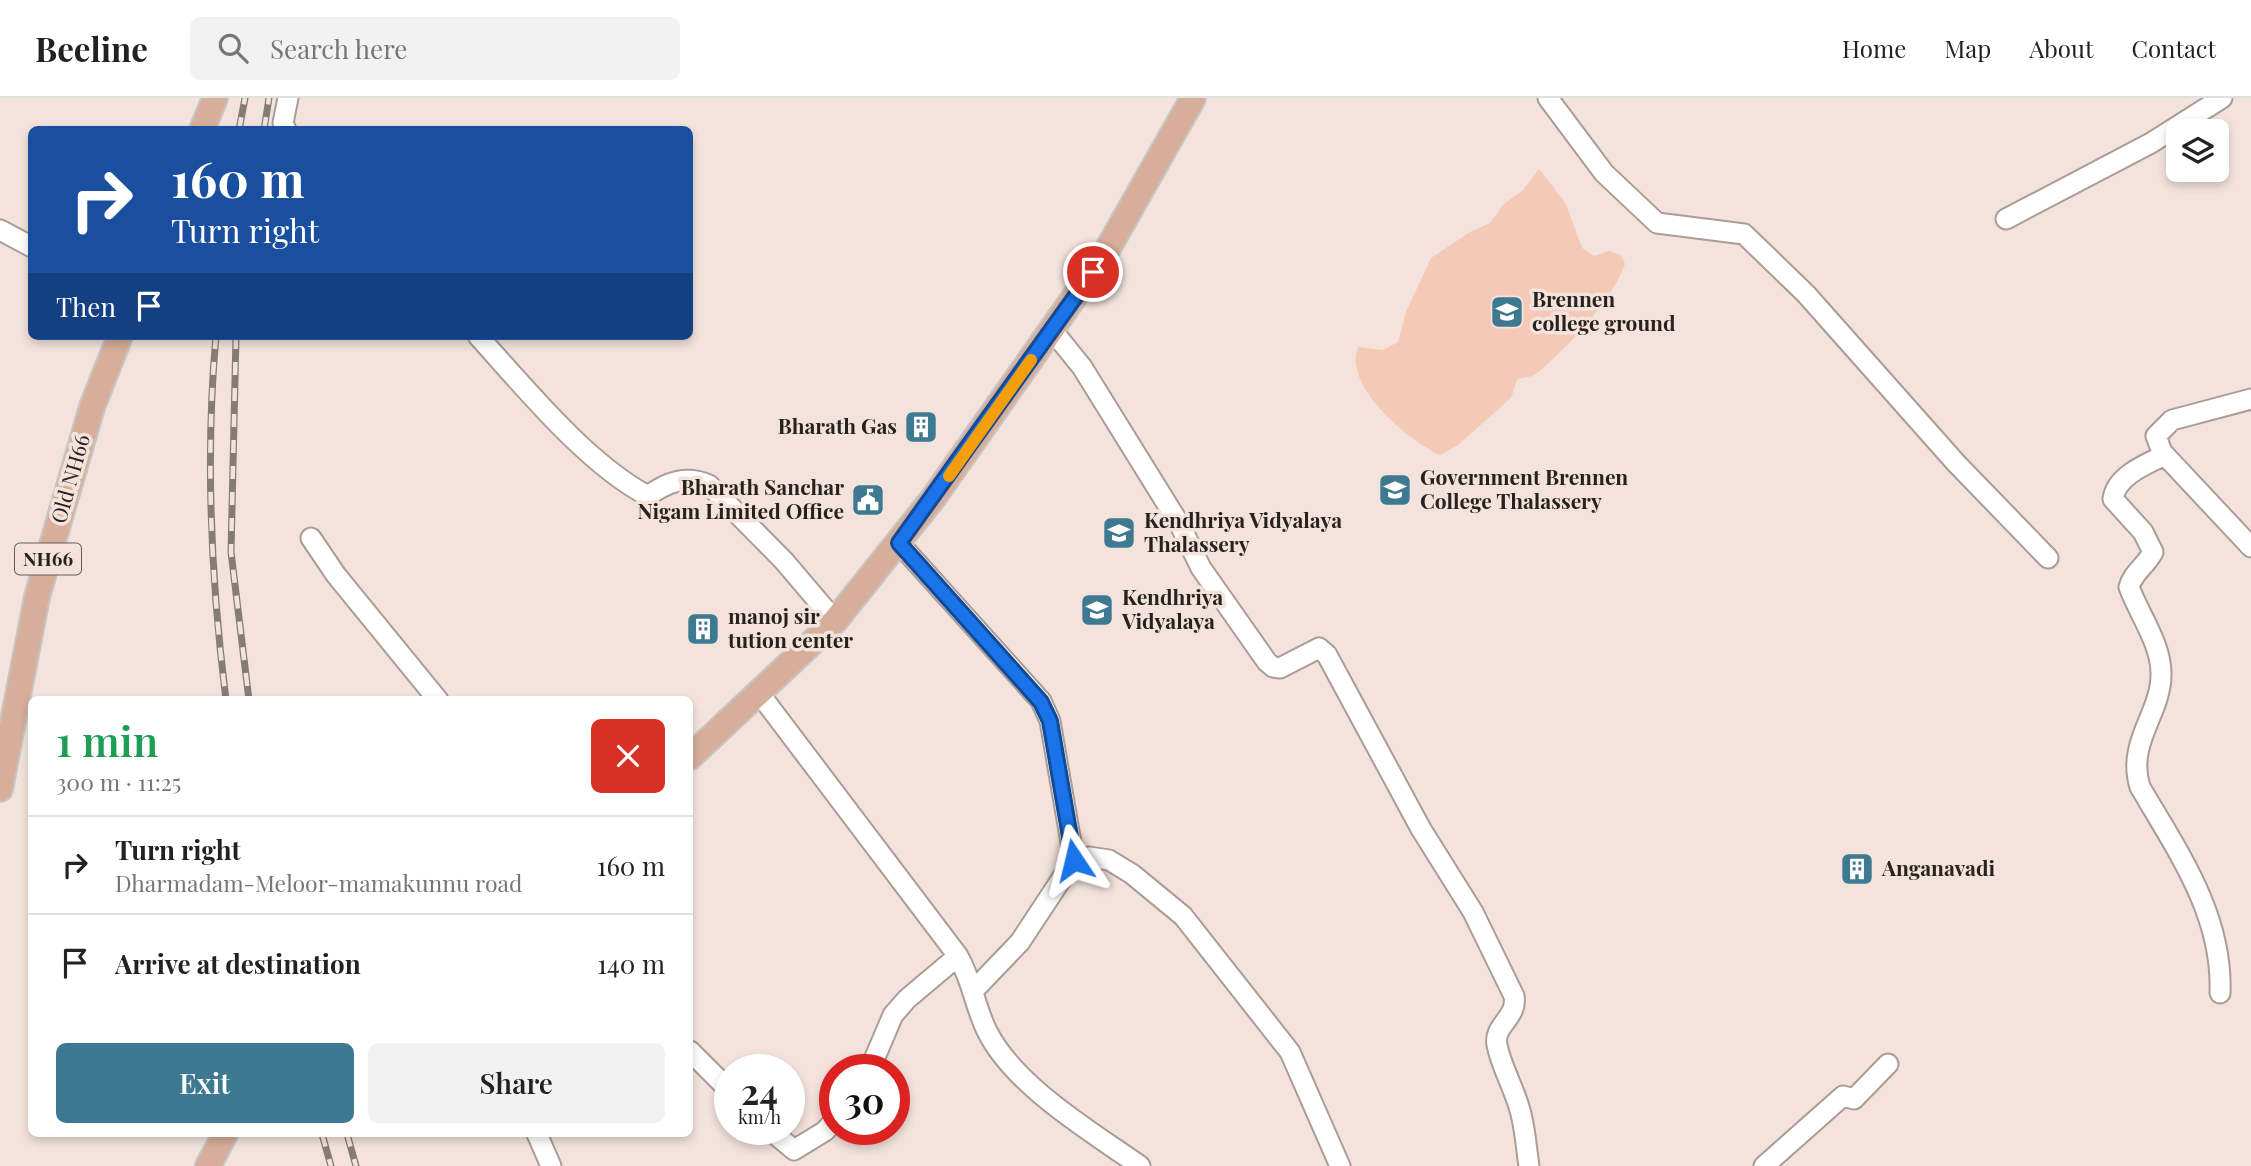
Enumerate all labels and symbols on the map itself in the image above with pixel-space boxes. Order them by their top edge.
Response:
pin [1063,242,1123,302]
place label: Brennen college ground [1532,284,1676,336]
school or university icon: Brennen college ground [1488,293,1526,331]
building icon: Bharath Gas [902,408,940,446]
place label: Bharath Gas [778,411,897,439]
street label: Old NH66 [43,431,95,526]
place label: Government Brennen College Thalassery [1420,462,1628,514]
school or university icon: Government Brennen College Thalassery [1376,471,1414,509]
place label: Bharath Sanchar Nigam Limited Office [637,472,844,524]
public building icon: Bharath Sanchar Nigam Limited Office [849,481,887,519]
place label: Kendhriya Vidyalaya Thalassery [1144,505,1342,557]
school or university icon: Kendhriya Vidyalaya Thalassery [1100,514,1138,552]
road number: NH66 [15,544,81,574]
place label: Kendhriya Vidyalaya [1121,582,1223,634]
school or university icon: Kendhriya Vidyalaya [1078,591,1116,629]
place label: manoj sir tution center [727,601,853,653]
building icon: manoj sir tution center [684,610,722,648]
position arrow [1037,823,1111,897]
building icon: Anganavadi [1838,850,1876,888]
place label: Anganavadi [1881,853,1995,881]
speed limit sign: 30 [819,1054,910,1145]

